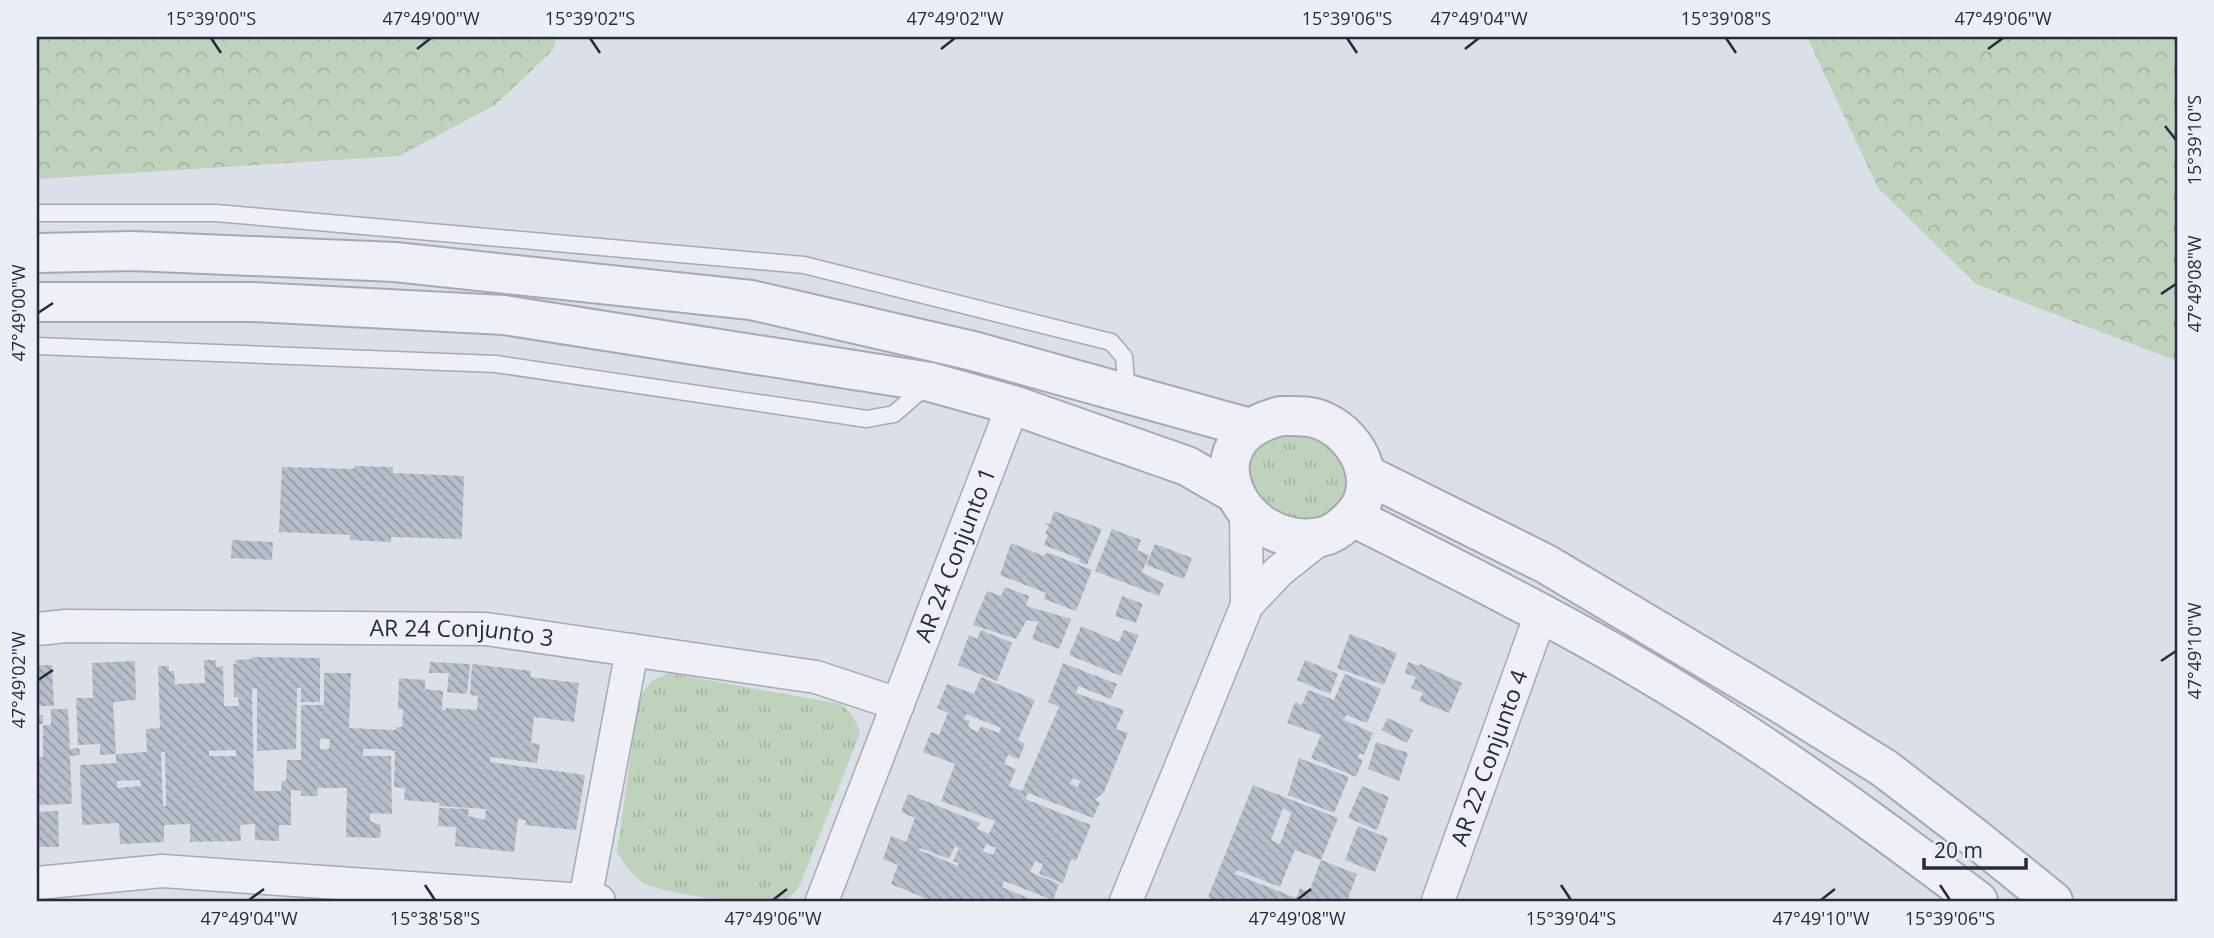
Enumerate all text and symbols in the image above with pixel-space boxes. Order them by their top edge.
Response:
text: 15°39'00"S [166,6,256,30]
text: 47°49'00"W [382,6,480,30]
text: 15°39'02"S [545,6,635,30]
text: 47°49'02"W [906,6,1004,30]
text: 15°39'06"S [1302,6,1392,30]
text: 47°49'04"W [1430,6,1528,30]
text: 15°39'08"S [1681,6,1771,30]
text: 47°49'06"W [1954,6,2052,30]
text: 15°39'10"S [2182,95,2206,185]
text: 47°49'08"W [2182,235,2206,333]
text: 47°49'00"W [6,264,30,362]
street label: AR 24 Conjunto 1 [906,462,1003,646]
text: 47°49'10"W [2182,602,2206,700]
street label: AR 24 Conjunto 3 [369,611,556,654]
text: 47°49'02"W [6,631,30,729]
street label: AR 22 Conjunto 4 [1442,665,1535,850]
scale bar [1924,826,2025,870]
text: 20 m [1934,836,1983,864]
text: 47°49'04"W [200,906,298,930]
text: 15°38'58"S [390,906,480,930]
text: 47°49'06"W [724,906,822,930]
text: 47°49'08"W [1248,906,1346,930]
text: 15°39'04"S [1526,906,1616,930]
text: 47°49'10"W [1772,906,1870,930]
text: 15°39'06"S [1905,906,1995,930]

